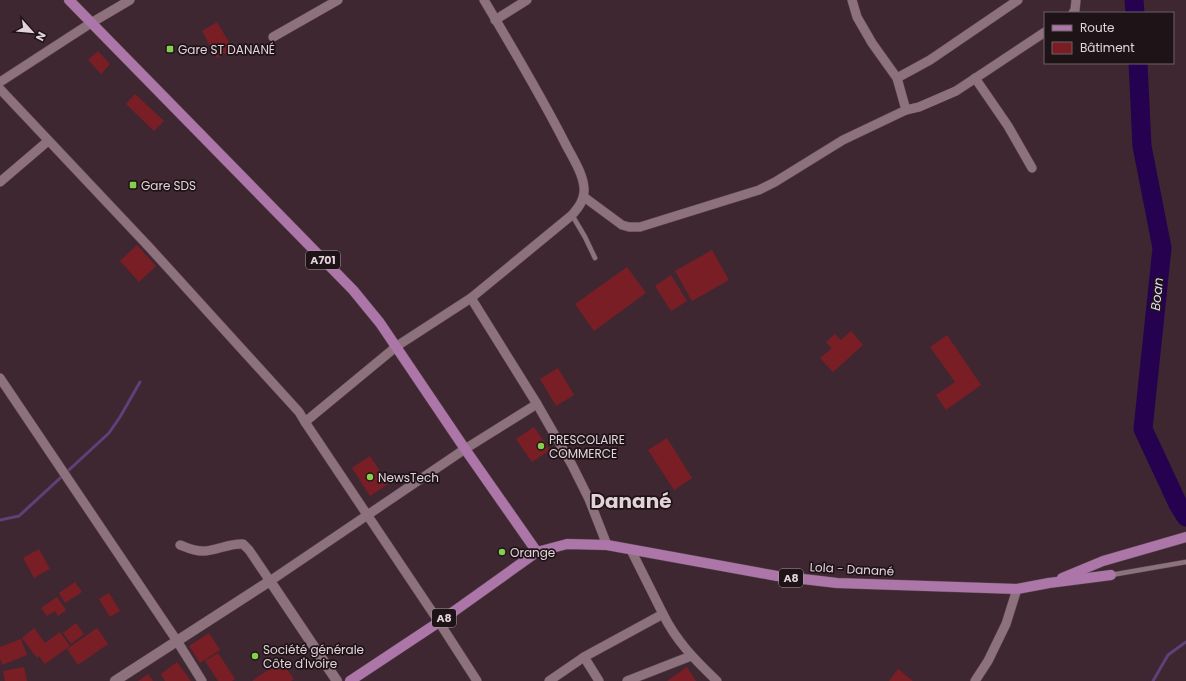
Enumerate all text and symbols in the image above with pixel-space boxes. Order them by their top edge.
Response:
north arrow [12,12,52,52]
legend [1044,12,1174,64]
text: Route [1080,19,1114,36]
text: N [32,29,50,44]
text: Bâtiment [1080,39,1135,56]
place label: Gare ST DANANÉ [178,41,275,58]
marker: Gare ST DANANÉ [165,44,175,54]
place label: Gare SDS [141,177,196,194]
marker: Gare SDS [128,180,138,190]
road number: A701 [306,251,340,269]
water label: Boan [1146,276,1168,312]
place label: PRESCOLAIRE COMMERCE [549,431,625,462]
marker: PRESCOLAIRE COMMERCE [536,441,546,451]
place label: NewsTech [378,469,439,486]
marker: NewsTech [365,472,375,482]
district label: Danané [591,487,671,515]
place label: Orange [510,544,555,561]
marker: Orange [497,547,507,557]
street label: Lola - Danané [809,558,895,580]
road number: A8 [779,569,803,587]
road number: A8 [432,609,456,627]
place label: Société générale Côte d'Ivoire [263,641,364,672]
marker: Société générale Côte d'Ivoire [250,651,260,661]

